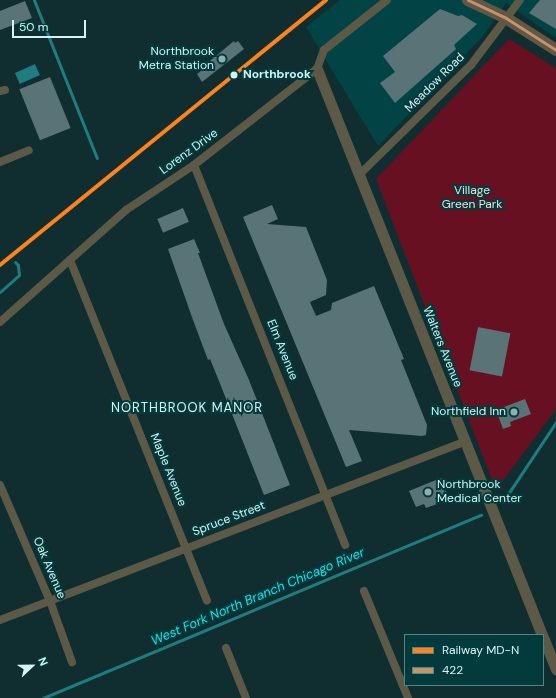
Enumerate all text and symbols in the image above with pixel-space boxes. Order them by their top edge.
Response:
scale bar [14,12,88,38]
text: 50 m [19,19,48,35]
place label: Northbrook Metra Station [139,45,214,73]
street label: Meadow Road [402,50,468,116]
marker: Northbrook Metra Station [217,54,227,64]
place label: Northbrook [243,68,311,82]
marker: Northbrook [228,69,240,81]
street label: Lorenz Drive [157,126,221,178]
park label: Village Green Park [442,184,502,212]
street label: Walters Avenue [419,304,465,390]
street label: Elm Avenue [263,318,301,382]
district label: NORTHBROOK MANOR [111,400,263,416]
place label: Northfield Inn [431,405,506,419]
marker: Northfield Inn [509,407,519,417]
street label: Maple Avenue [147,431,189,509]
place label: Northbrook Medical Center [437,478,522,506]
marker: Northbrook Medical Center [422,486,434,498]
street label: Spruce Street [191,499,267,539]
street label: Oak Avenue [30,535,68,601]
water label: West Fork North Branch Chicago River [149,545,367,649]
legend [404,634,544,686]
text: Railway MD-N [442,642,519,658]
north arrow [12,646,52,686]
text: N [35,655,51,668]
text: 422 [442,662,463,678]

